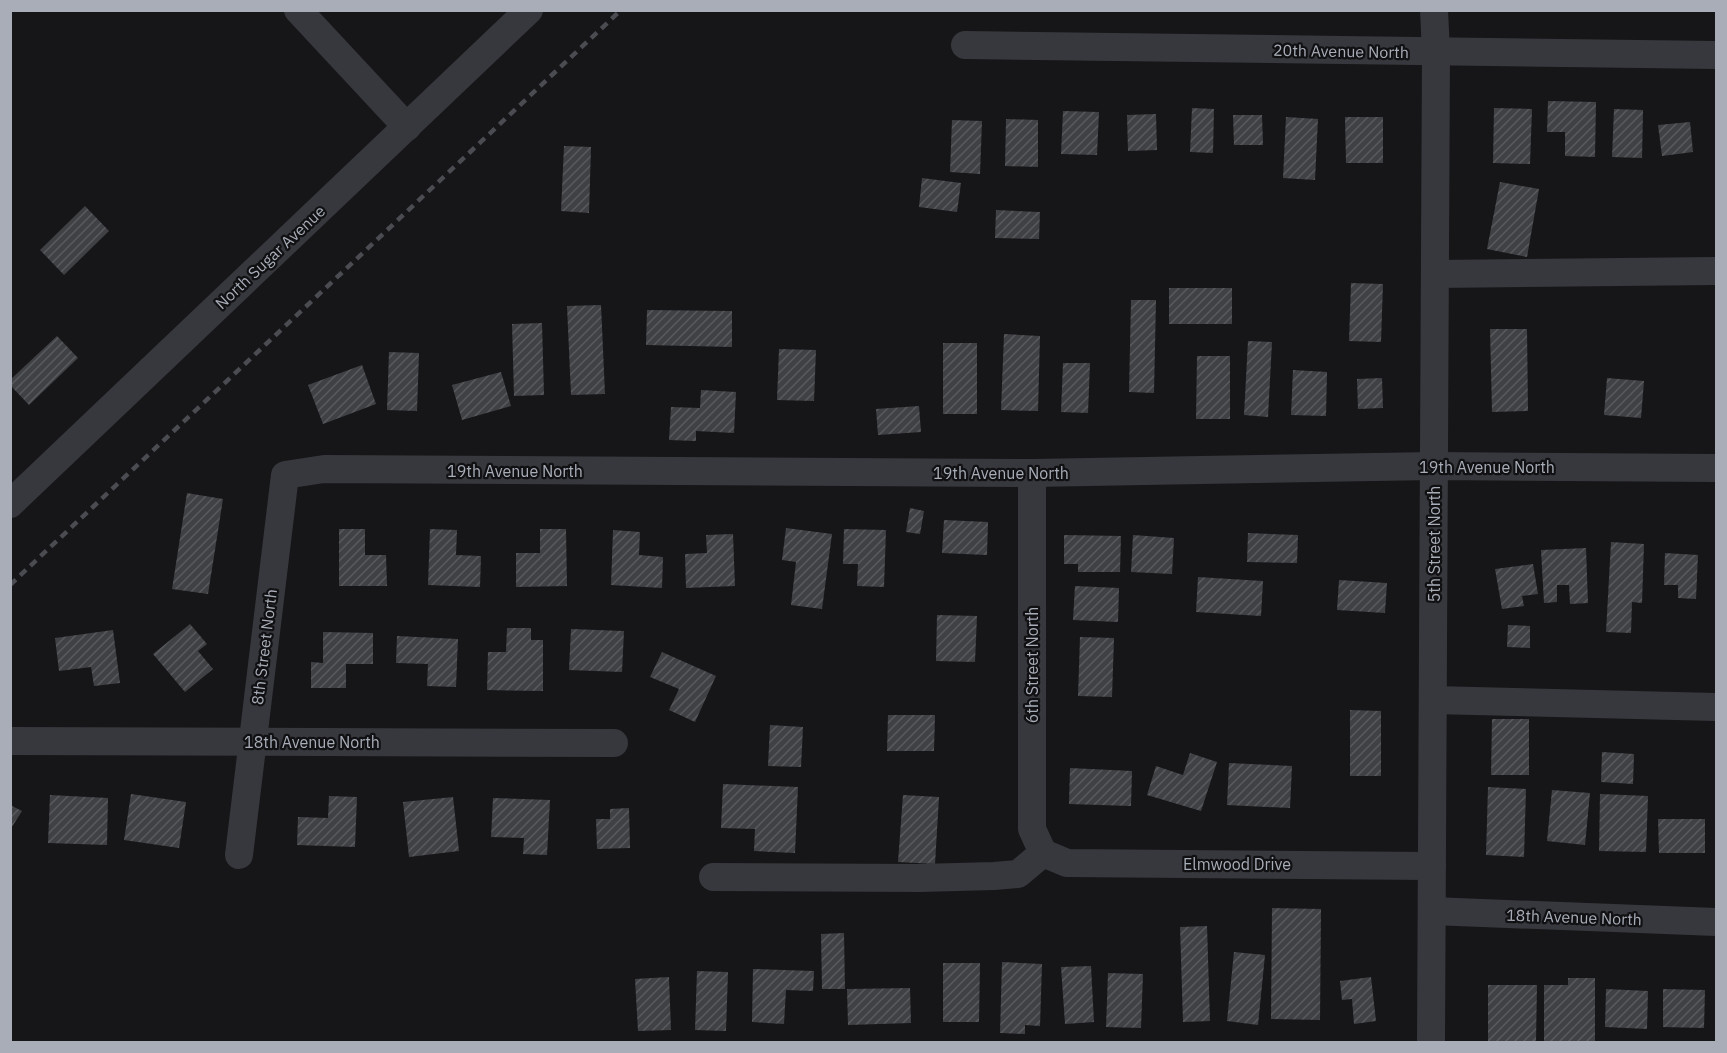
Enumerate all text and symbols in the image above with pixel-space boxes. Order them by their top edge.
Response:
street label: 20th Avenue North [1273,40,1409,62]
street label: North Sugar Avenue [211,201,329,313]
street label: 19th Avenue North [1419,457,1555,477]
street label: 19th Avenue North [447,461,583,481]
street label: 19th Avenue North [933,463,1069,483]
street label: 5th Street North [1424,486,1444,602]
street label: 8th Street North [247,588,281,706]
street label: 6th Street North [1022,607,1042,723]
street label: 18th Avenue North [244,732,380,752]
street label: Elmwood Drive [1183,854,1291,874]
street label: 18th Avenue North [1506,905,1642,929]

